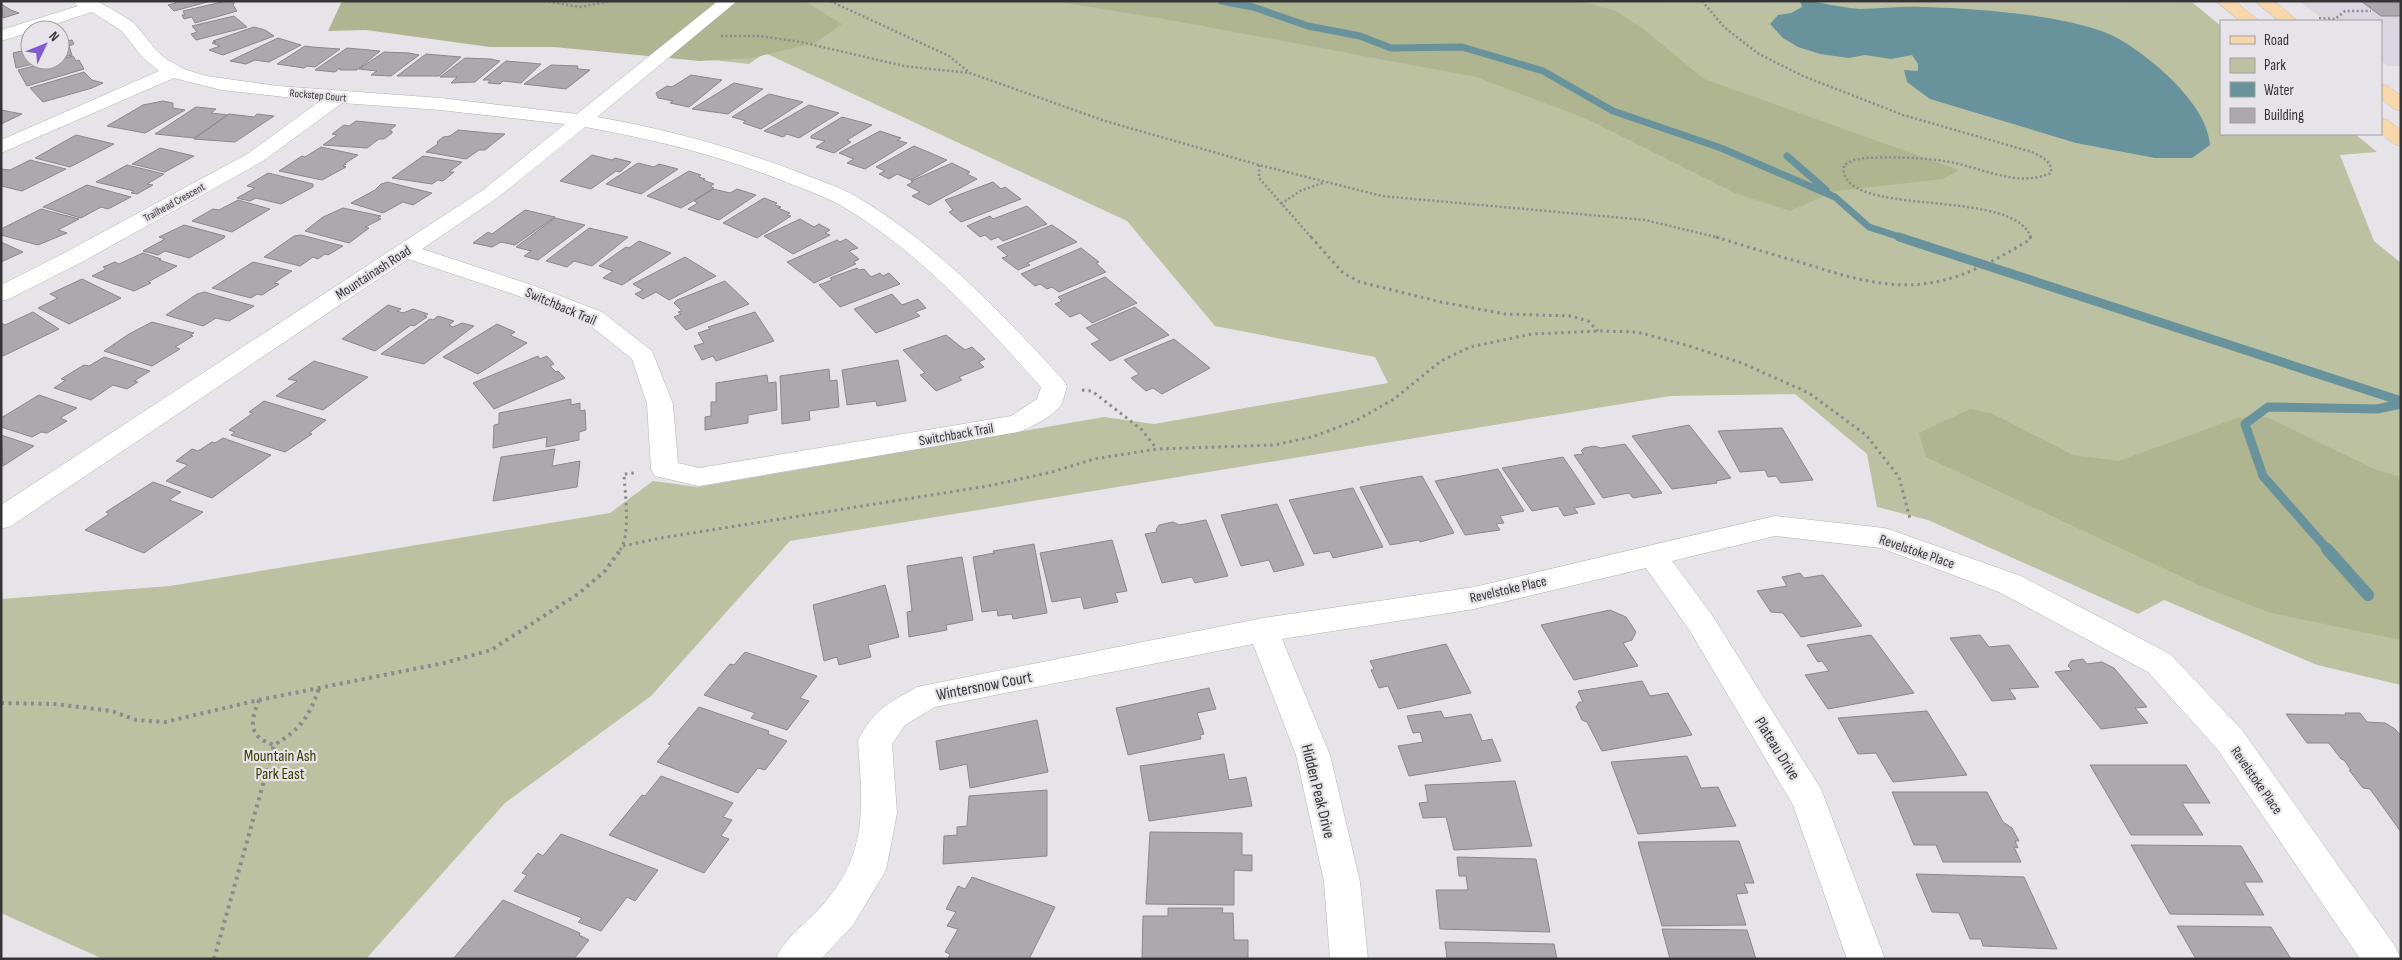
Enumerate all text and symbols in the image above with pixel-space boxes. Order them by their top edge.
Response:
north arrow [20,20,70,70]
legend [2220,20,2382,135]
text: N [45,28,63,45]
text: Road [2264,31,2289,50]
text: Park [2264,56,2286,75]
text: Water [2264,81,2295,100]
street label: Rockstep Court [289,87,348,105]
text: Building [2264,106,2304,125]
street label: Trailhead Crescent [141,180,208,225]
street label: Mountainash Road [332,242,414,303]
street label: Switchback Trail [523,284,599,329]
street label: Switchback Trail [917,420,995,449]
street label: Revelstoke Place [1877,531,1957,572]
street label: Revelstoke Place [1468,572,1548,607]
street label: Wintersnow Court [935,668,1034,705]
street label: Plateau Drive [1750,714,1803,784]
street label: Hidden Peak Drive [1297,742,1338,840]
street label: Revelstoke Place [2227,743,2286,817]
park label: Mountain Ash Park East [244,747,316,784]

